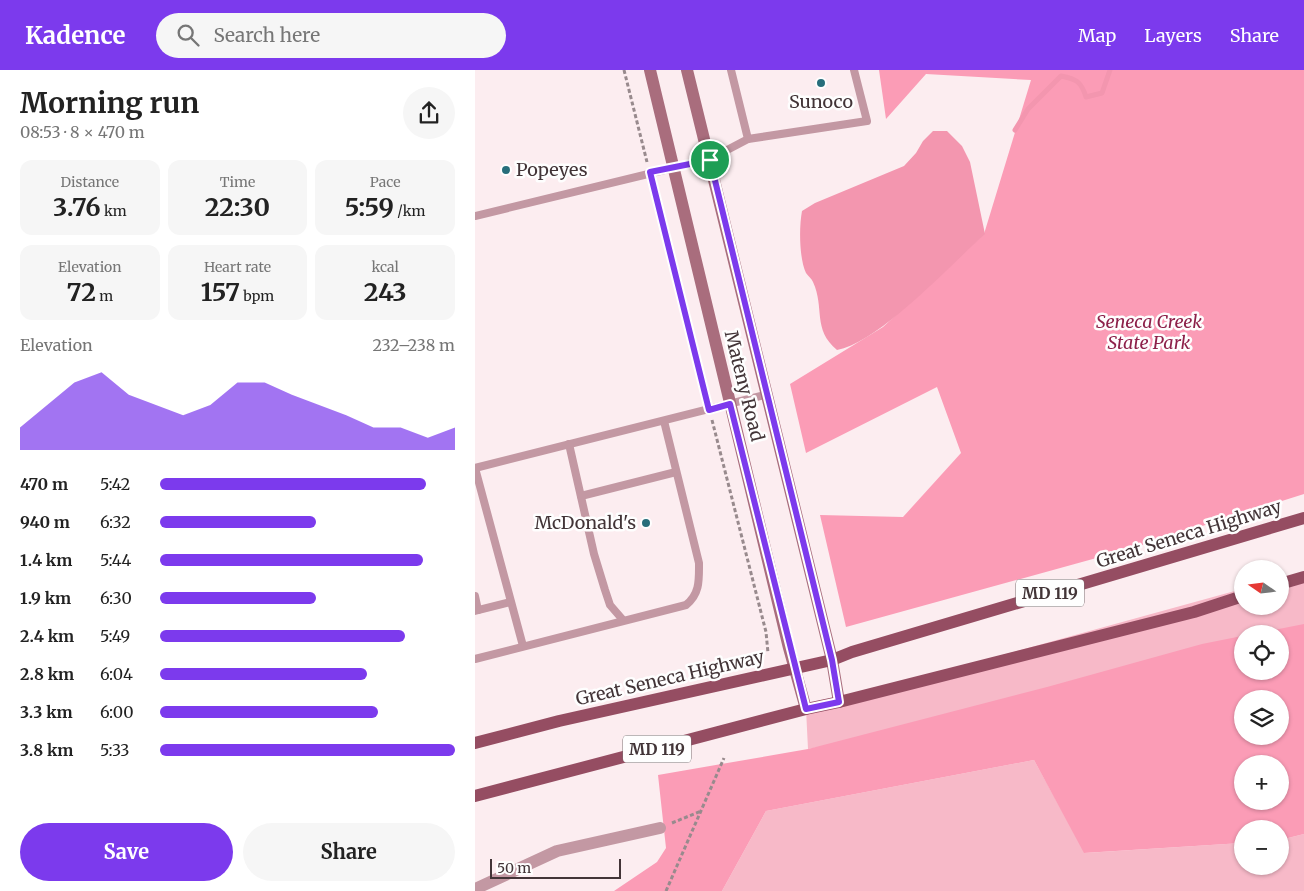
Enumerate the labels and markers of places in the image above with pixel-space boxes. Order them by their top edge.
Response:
marker: Sunoco [815,77,827,89]
place label: Sunoco [789,90,853,113]
pin [689,139,731,181]
place label: Popeyes [516,158,588,181]
marker: Popeyes [500,164,512,176]
place label: McDonald's [534,511,636,534]
marker: McDonald's [640,517,652,529]

